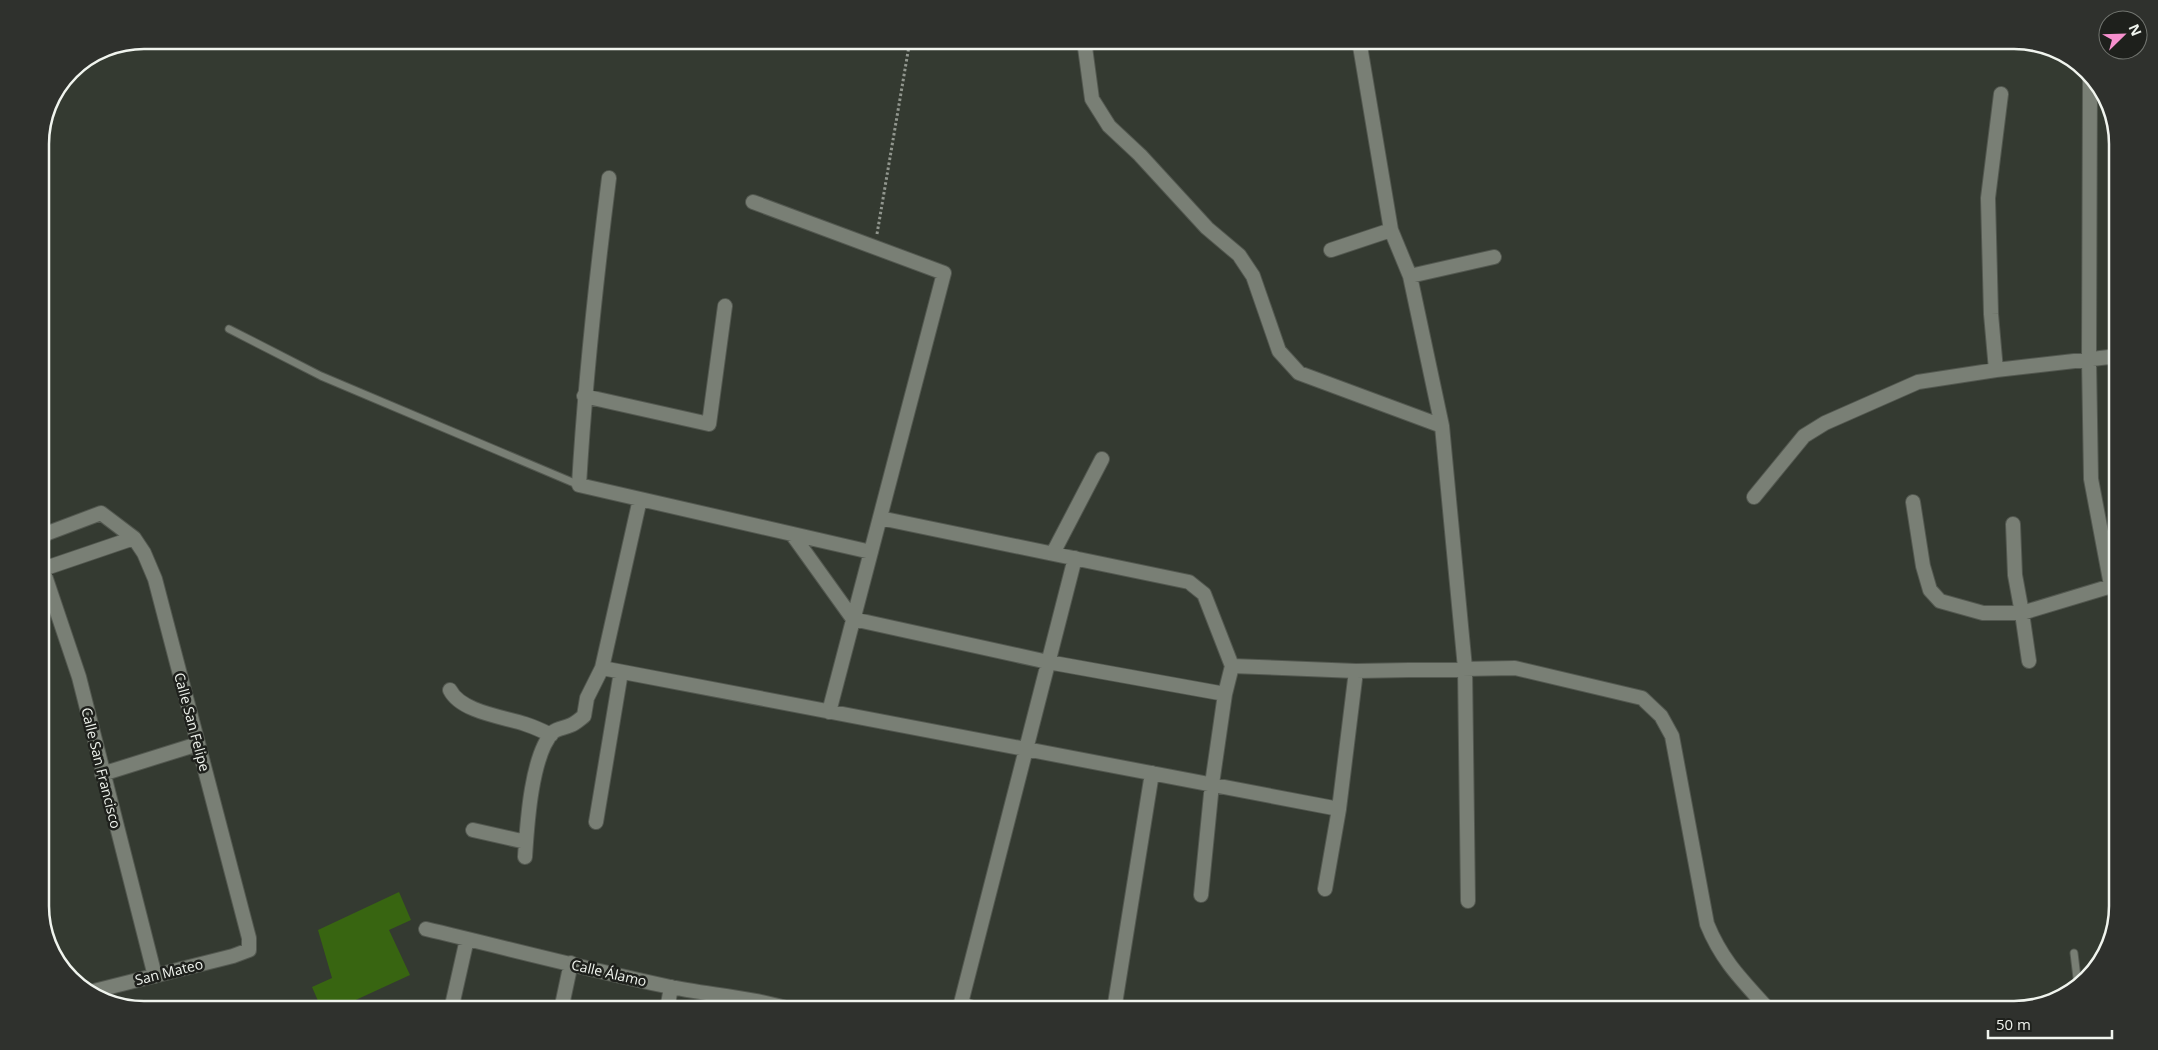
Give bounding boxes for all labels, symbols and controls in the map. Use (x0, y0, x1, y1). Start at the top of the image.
north arrow (2098, 10, 2148, 60)
text: N (2124, 21, 2146, 39)
street label: Calle San Felipe (170, 670, 215, 773)
street label: Calle San Francisco (77, 705, 126, 830)
street label: San Mateo (133, 954, 205, 989)
street label: Calle Álamo (570, 955, 649, 990)
scale bar (1988, 1008, 2112, 1040)
text: 50 m (1996, 1014, 2031, 1034)

